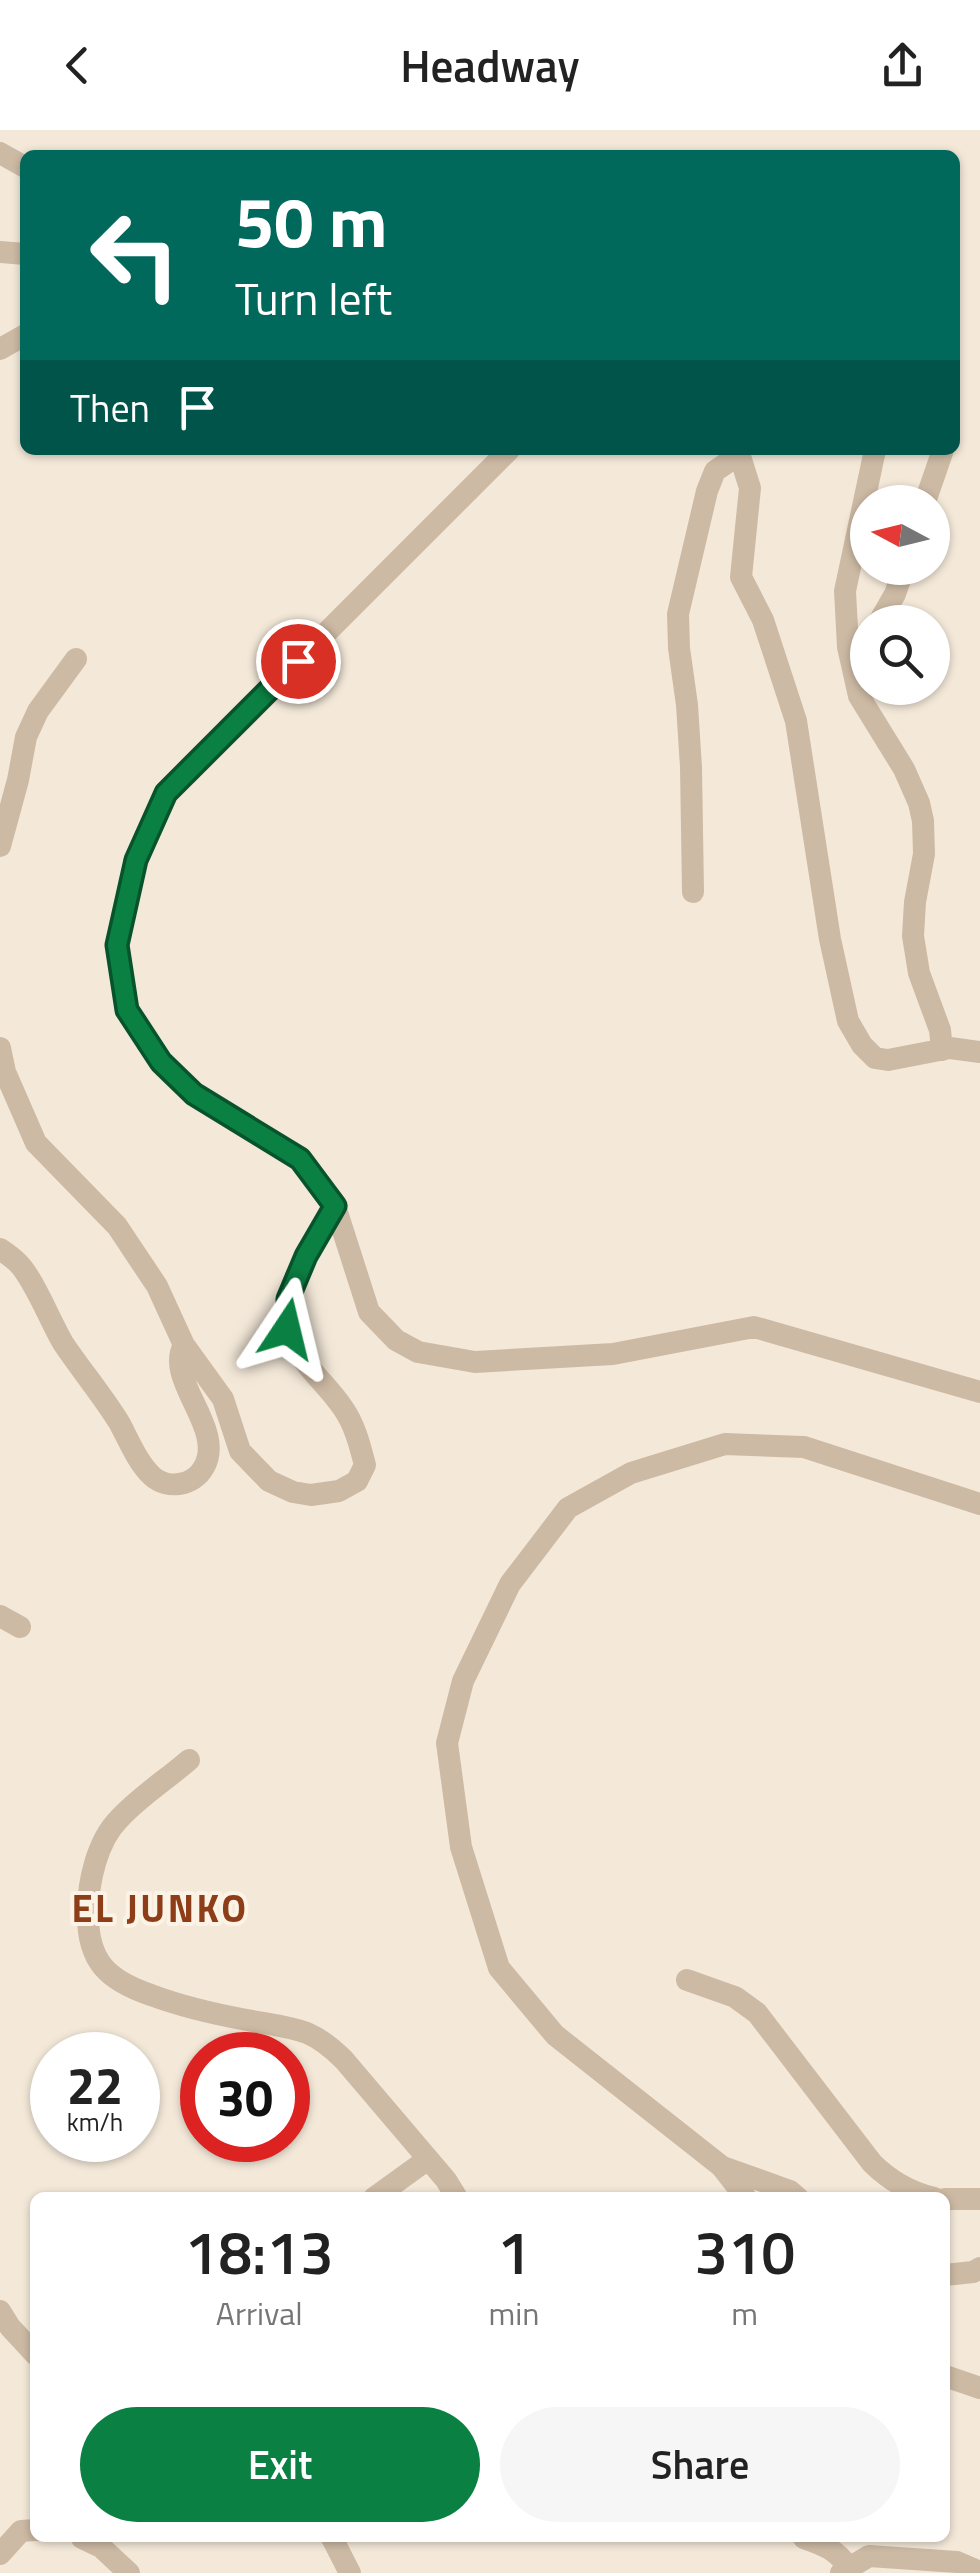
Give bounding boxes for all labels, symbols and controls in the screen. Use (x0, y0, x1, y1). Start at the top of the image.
text: Headway (400, 31, 580, 99)
icon: back (50, 38, 105, 93)
icon: share (875, 38, 930, 93)
text: 50 m (235, 168, 388, 274)
icon: left (70, 190, 200, 320)
text: Turn left (235, 264, 392, 332)
text: Then (70, 379, 150, 437)
icon: arrive (170, 380, 225, 435)
north arrow (850, 485, 950, 585)
map controls (850, 485, 950, 705)
button: search (850, 605, 950, 705)
pin (256, 619, 341, 704)
icon: arrive (271, 634, 326, 689)
position arrow (235, 1277, 339, 1381)
district label: EL JUNKO (71, 1879, 249, 1937)
speed limit sign: 30 (180, 2032, 310, 2162)
text: 22 (67, 2047, 123, 2123)
text: km/h (67, 2103, 123, 2141)
text: 18:13 (185, 2206, 334, 2297)
text: 1 (497, 2206, 531, 2297)
text: 310 (694, 2206, 795, 2297)
text: Arrival (216, 2289, 303, 2337)
text: min (488, 2289, 539, 2337)
text: m (731, 2289, 758, 2337)
button: Exit (80, 2407, 480, 2522)
button: Share (500, 2407, 900, 2522)

